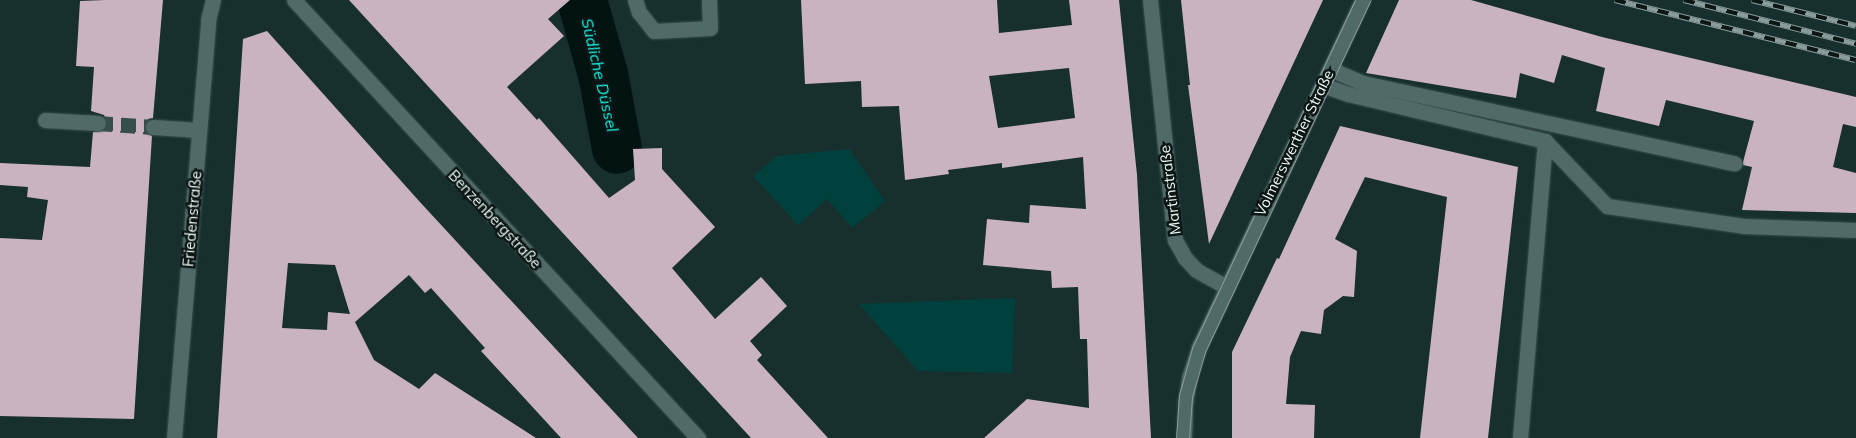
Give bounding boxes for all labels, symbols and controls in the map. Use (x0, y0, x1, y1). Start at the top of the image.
water label: Südliche Düssel (578, 16, 622, 134)
street label: Volmerswerther Straße (1251, 67, 1337, 219)
street label: Martinstraße (1156, 144, 1184, 236)
street label: Benzenbergstraße (445, 166, 545, 272)
street label: Friedenstraße (179, 170, 205, 268)

